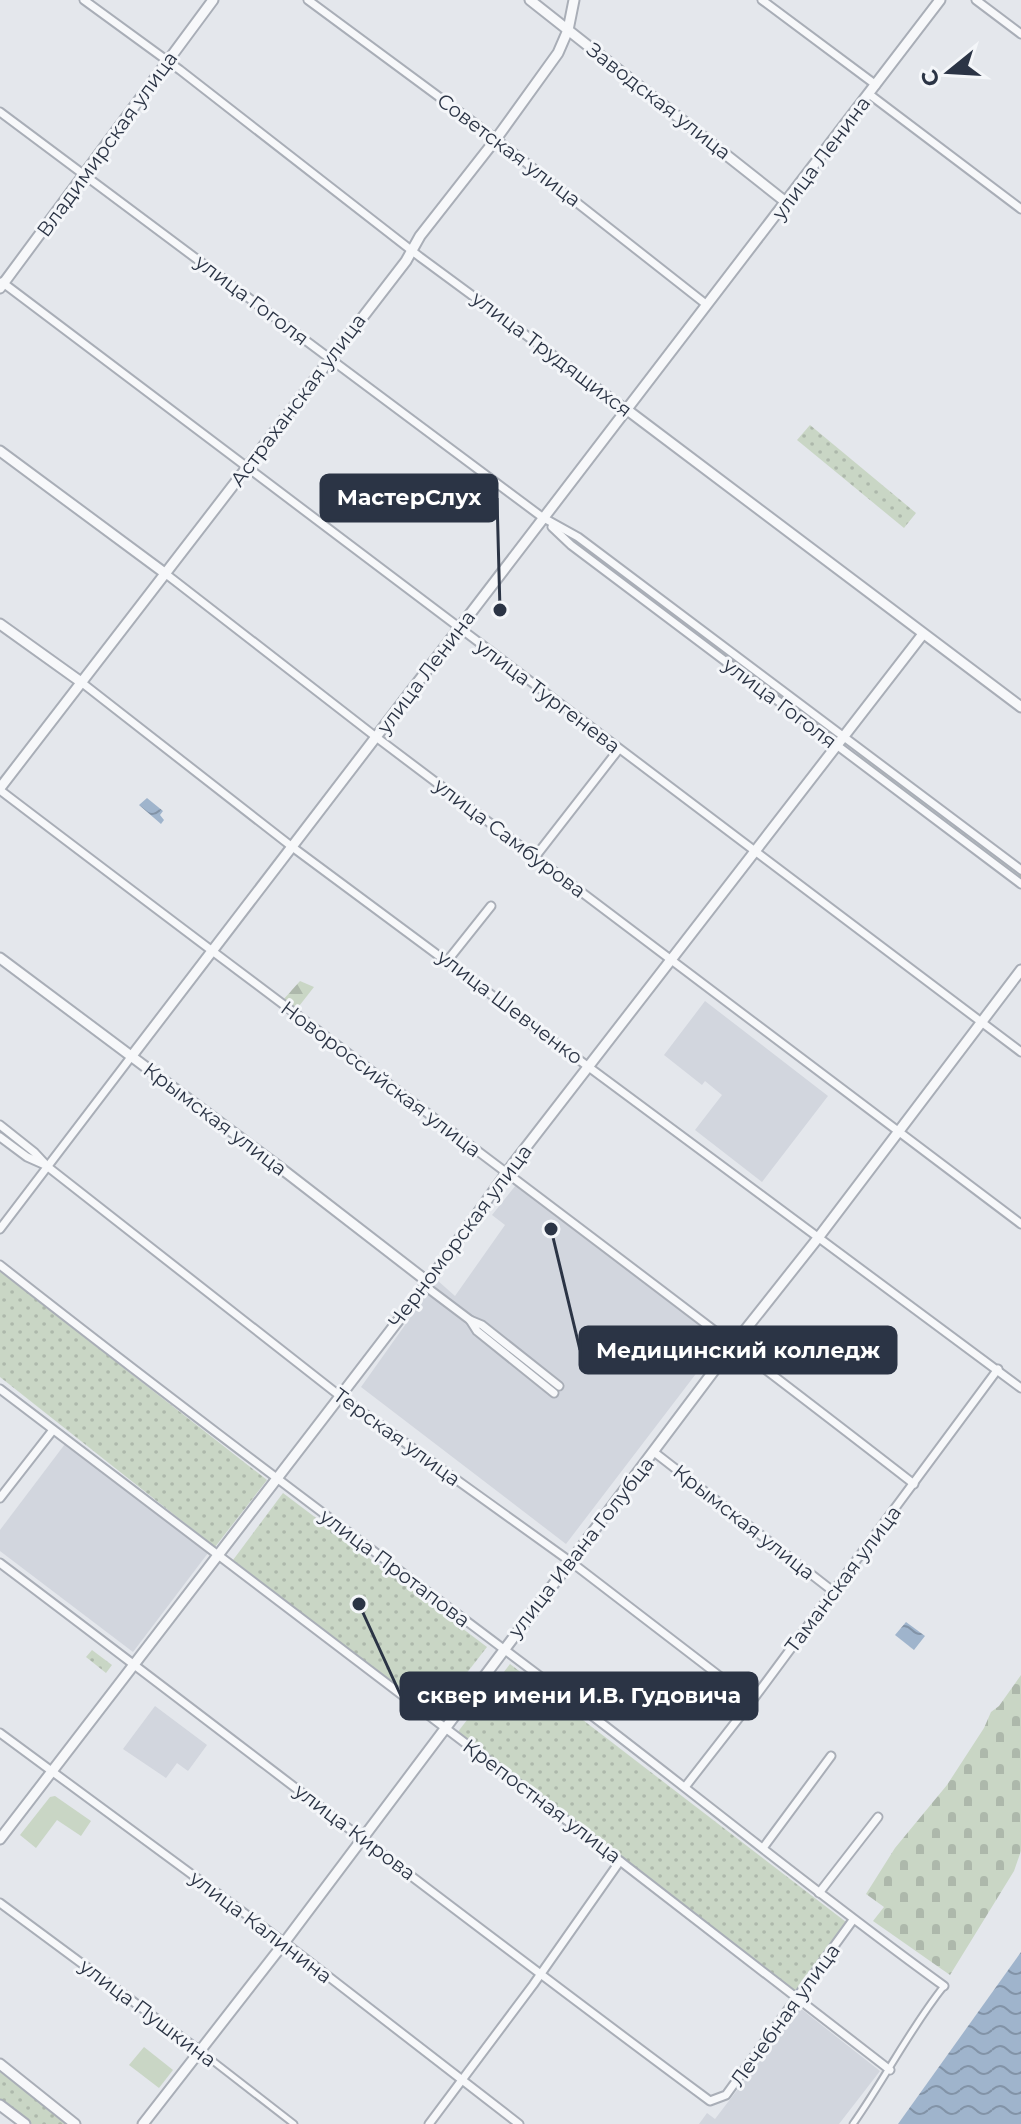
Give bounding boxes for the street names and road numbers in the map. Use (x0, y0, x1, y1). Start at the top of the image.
street label: Заводская улица (582, 37, 736, 165)
street label: Владимирская улица (32, 47, 182, 241)
street label: Советская улица (432, 88, 586, 212)
street label: улица Ленина (766, 92, 875, 225)
street label: улица Гоголя (190, 249, 313, 350)
street label: улица Трудящихся (467, 285, 637, 422)
street label: Астраханская улица (225, 309, 371, 491)
street label: улица Ленина (371, 606, 480, 739)
street label: улица Тургенева (470, 633, 625, 758)
street label: улица Гоголя (718, 652, 841, 753)
street label: улица Самбурова (429, 773, 591, 903)
street label: улица Шевченко (432, 944, 587, 1070)
street label: Новороссийская улица (276, 996, 486, 1162)
street label: Крымская улица (139, 1057, 291, 1181)
street label: Черноморская улица (383, 1140, 537, 1332)
street label: Терская улица (329, 1383, 465, 1491)
street label: улица Ивана Голубца (503, 1452, 659, 1643)
street label: Крымская улица (668, 1459, 820, 1585)
street label: Таманская улица (780, 1501, 906, 1657)
street label: улица Протапова (315, 1503, 475, 1632)
street label: Крепостная улица (458, 1734, 626, 1868)
street label: улица Кирова (289, 1778, 420, 1885)
street label: улица Калинина (184, 1865, 337, 1988)
street label: Лечебная улица (725, 1939, 845, 2091)
street label: улица Пушкина (74, 1953, 221, 2072)

